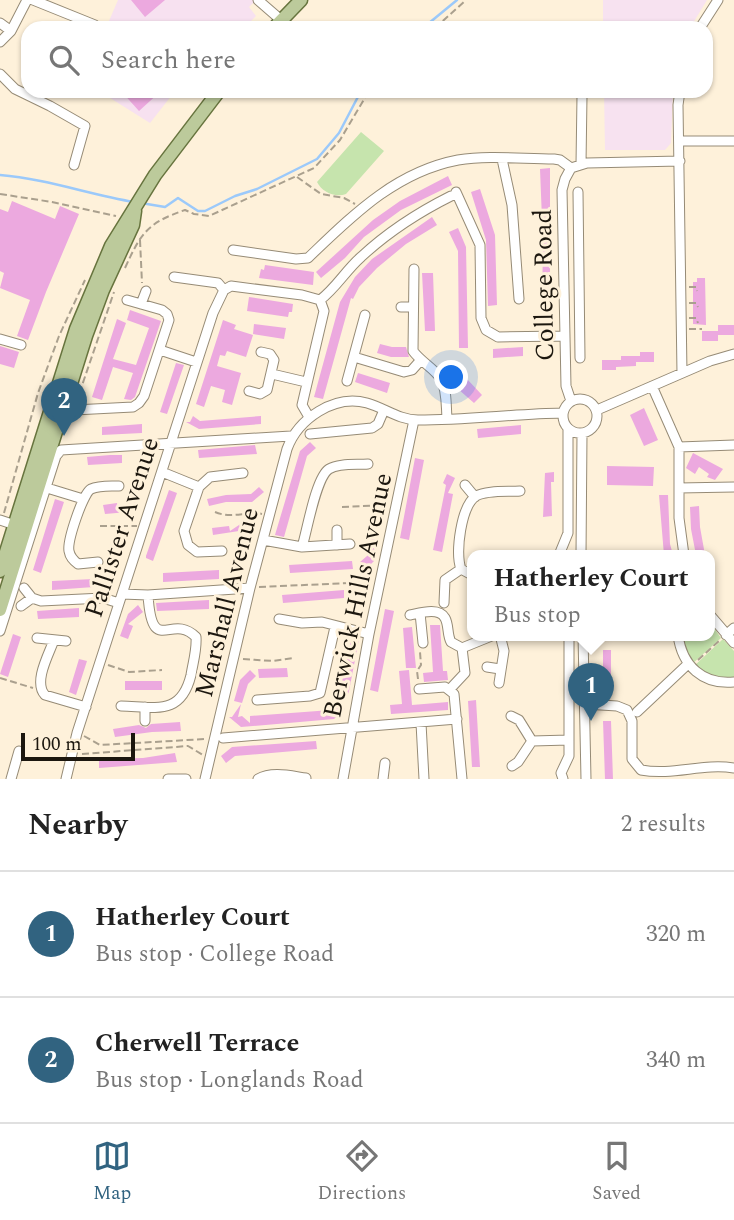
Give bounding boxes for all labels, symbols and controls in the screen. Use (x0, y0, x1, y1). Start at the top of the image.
search box (21, 21, 713, 98)
text: Search here (101, 40, 236, 80)
icon: search (45, 41, 83, 79)
street label: College Road (523, 208, 565, 362)
your location (434, 360, 468, 394)
pin: 2 (41, 378, 87, 436)
street label: Pallister Avenue (74, 432, 170, 623)
street label: Berwick Hills Avenue (312, 469, 403, 721)
street label: Marshall Avenue (184, 503, 270, 701)
popup (467, 550, 715, 641)
text: Hatherley Court (494, 558, 688, 598)
text: Bus stop (494, 598, 581, 633)
pin: 1 (568, 663, 614, 721)
scale bar (21, 730, 135, 762)
text: 100 m (32, 730, 82, 759)
text: Nearby (28, 802, 127, 848)
text: 2 results (621, 807, 706, 842)
text: Hatherley Court (95, 897, 290, 937)
text: 1 (45, 917, 57, 952)
text: 320 m (646, 917, 706, 952)
text: Bus stop · College Road (95, 937, 334, 972)
text: Cherwell Terrace (95, 1023, 299, 1063)
text: 2 (45, 1043, 57, 1078)
text: 340 m (646, 1043, 706, 1078)
text: Bus stop · Longlands Road (95, 1063, 364, 1098)
tab: Map (93, 1137, 131, 1208)
tab: Directions (317, 1137, 406, 1208)
tab: Saved (592, 1137, 641, 1208)

